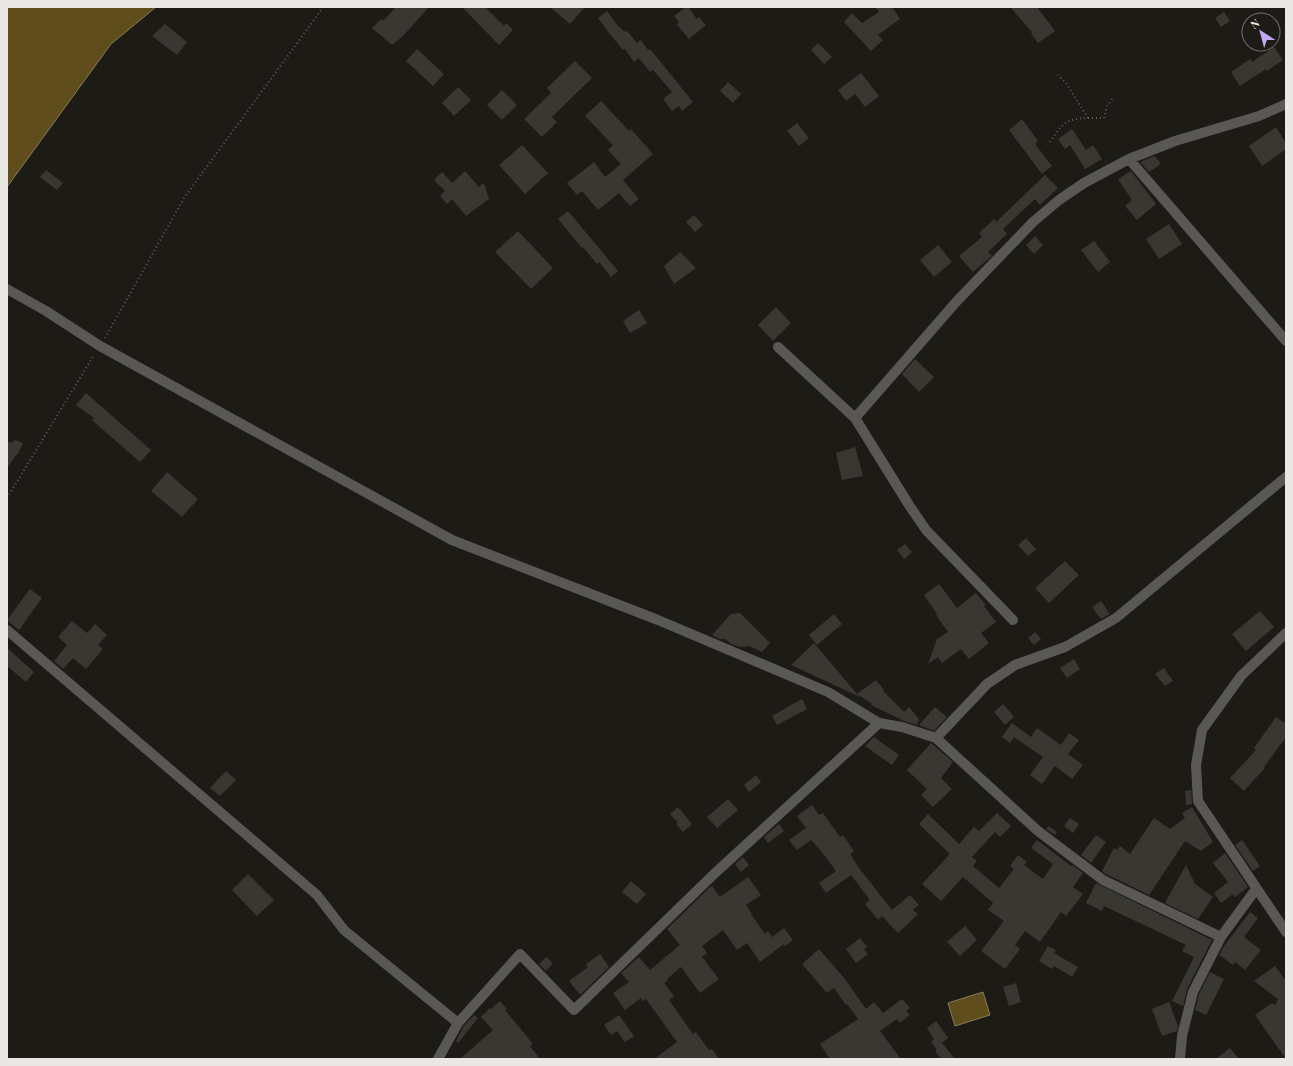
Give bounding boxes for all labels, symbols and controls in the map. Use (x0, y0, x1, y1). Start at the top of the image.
north arrow (1241, 12, 1281, 52)
text: N (1247, 15, 1262, 32)

